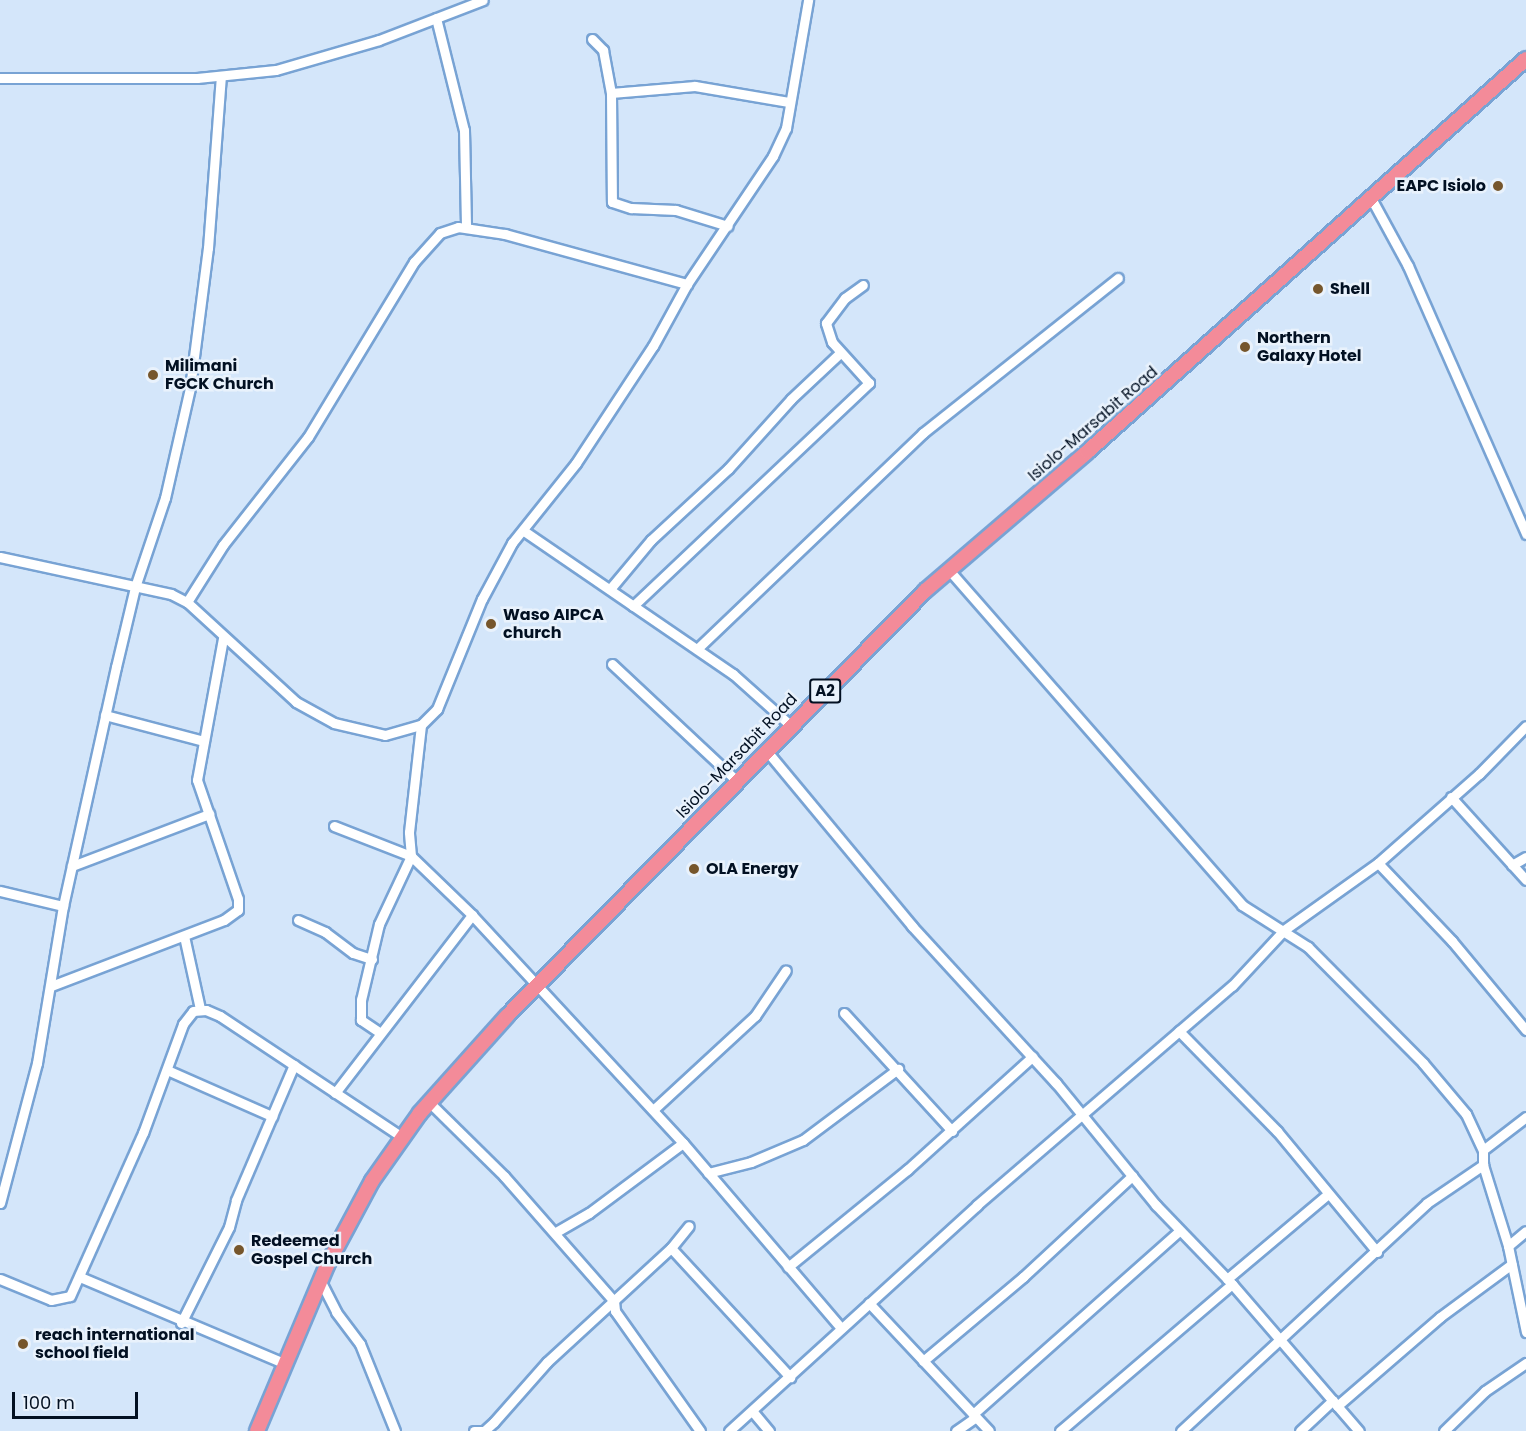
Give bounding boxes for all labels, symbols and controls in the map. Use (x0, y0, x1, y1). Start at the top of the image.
place label: EAPC Isiolo (1397, 176, 1486, 196)
marker: EAPC Isiolo (1491, 179, 1505, 193)
place label: Shell (1330, 279, 1370, 299)
marker: Shell (1311, 282, 1325, 296)
place label: Northern Galaxy Hotel (1257, 328, 1362, 366)
marker: Northern Galaxy Hotel (1238, 340, 1252, 354)
place label: Milimani FGCK Church (165, 356, 274, 394)
street label: Isiolo-Marsabit Road (1024, 362, 1162, 486)
marker: Milimani FGCK Church (146, 368, 160, 382)
place label: Waso AIPCA church (503, 605, 604, 643)
marker: Waso AIPCA church (484, 617, 498, 631)
road number: A2 (808, 679, 842, 703)
street label: Isiolo-Marsabit Road (673, 690, 801, 822)
place label: OLA Energy (706, 859, 799, 879)
marker: OLA Energy (687, 862, 701, 876)
place label: Redeemed Gospel Church (251, 1231, 372, 1269)
marker: Redeemed Gospel Church (232, 1243, 246, 1257)
place label: reach international school field (35, 1325, 195, 1363)
marker: reach international school field (16, 1337, 30, 1351)
scale bar (15, 1380, 141, 1418)
text: 100 m (23, 1390, 75, 1415)

